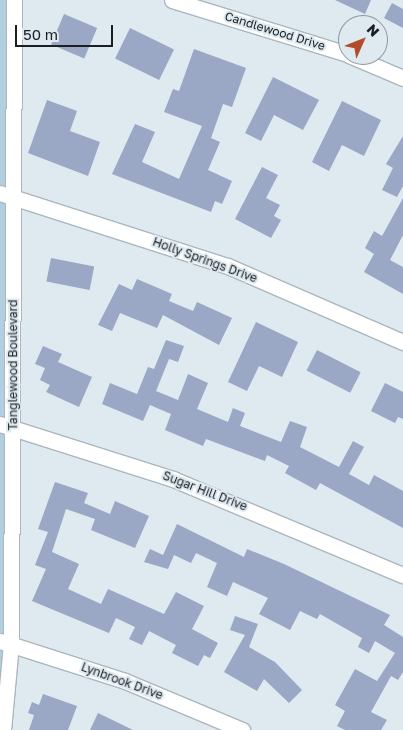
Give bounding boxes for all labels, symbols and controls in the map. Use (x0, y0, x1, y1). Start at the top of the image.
street label: Candlewood Drive (223, 9, 327, 53)
scale bar (18, 15, 115, 47)
north arrow (338, 15, 388, 65)
text: N (364, 20, 383, 40)
text: 50 m (23, 25, 58, 43)
street label: Holly Springs Drive (151, 234, 259, 286)
street label: Tanglewood Boulevard (6, 300, 20, 430)
street label: Sugar Hill Drive (161, 468, 249, 514)
street label: Lynbrook Drive (79, 660, 165, 702)

